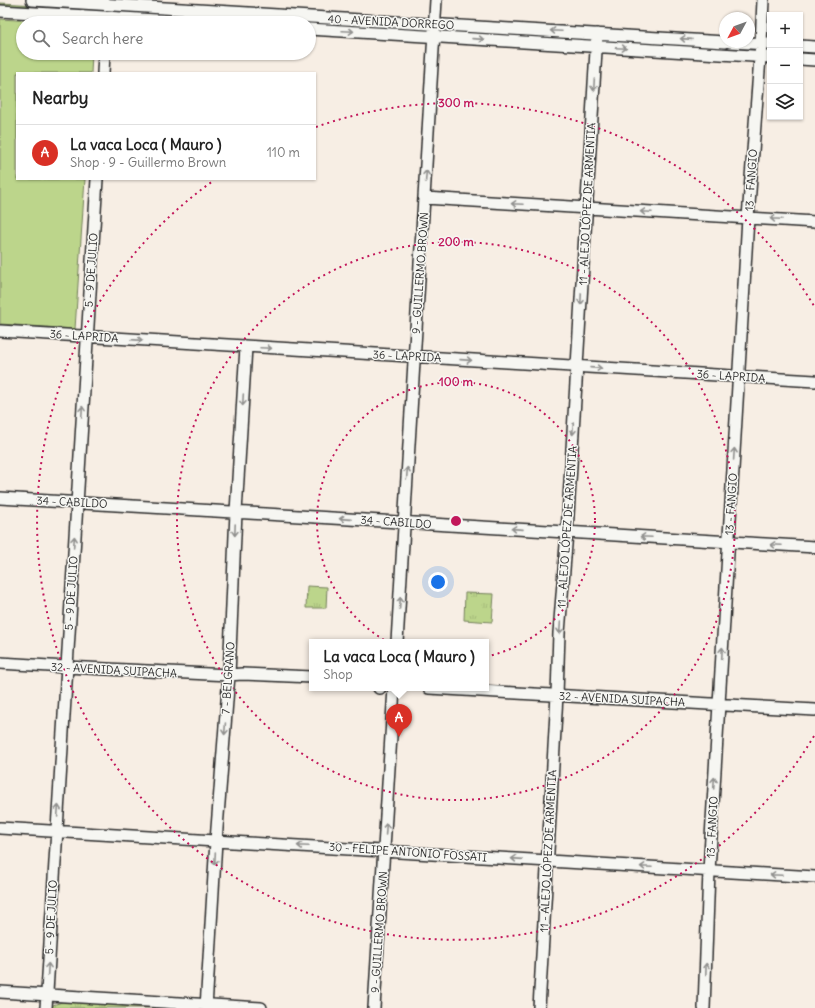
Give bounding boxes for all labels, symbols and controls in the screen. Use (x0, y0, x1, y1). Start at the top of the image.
street label: 40 - AVENIDA DORREGO (327, 12, 455, 32)
north arrow (719, 12, 755, 48)
map controls (767, 12, 803, 120)
button: + (767, 12, 803, 48)
search box (16, 16, 316, 60)
icon: search (30, 27, 52, 49)
one-way arrow (341, 28, 354, 35)
one-way arrow (550, 28, 563, 35)
text: Search here (62, 29, 143, 48)
one-way arrow (471, 35, 484, 43)
one-way arrow (680, 36, 693, 43)
one-way arrow (614, 44, 627, 52)
button: − (767, 48, 803, 84)
one-way arrow (591, 78, 598, 91)
button: layers (767, 84, 803, 120)
text: Nearby (32, 87, 88, 109)
text: 300 m (438, 95, 474, 110)
street label: 11 - ALEJO LÓPEZ DE ARMENTIA (575, 122, 598, 286)
text: La vaca Loca ( Mauro ) (70, 135, 222, 154)
text: A (41, 144, 49, 161)
text: 110 m (267, 144, 300, 161)
street label: 13 - FANGIO (742, 149, 760, 211)
text: Shop · 9 - Guillermo Brown (70, 154, 226, 171)
one-way arrow (422, 170, 430, 183)
one-way arrow (511, 200, 524, 207)
one-way arrow (640, 208, 653, 215)
street label: 9 - GUILLERMO BROWN (409, 212, 431, 334)
one-way arrow (770, 216, 783, 223)
street label: 5 - 9 DE JULIO (81, 232, 101, 308)
text: 200 m (438, 234, 474, 249)
one-way arrow (578, 292, 585, 305)
street label: 36 - LAPRIDA (49, 327, 119, 345)
one-way arrow (130, 336, 143, 343)
one-way arrow (259, 344, 272, 352)
street label: 36 - LAPRIDA (372, 347, 442, 365)
one-way arrow (459, 356, 472, 363)
one-way arrow (589, 364, 602, 371)
street label: 36 - LAPRIDA (696, 367, 766, 385)
text: 100 m (439, 374, 473, 389)
one-way arrow (239, 393, 246, 406)
one-way arrow (79, 406, 86, 419)
one-way arrow (570, 422, 577, 435)
street label: 11 - ALEJO LÓPEZ DE ARMENTIA (553, 445, 580, 609)
one-way arrow (730, 448, 737, 461)
one-way arrow (404, 467, 411, 480)
street label: 13 - FANGIO (722, 473, 740, 535)
street label: 34 - CABILDO (36, 493, 108, 511)
street label: 34 - CABILDO (360, 513, 432, 531)
centre of rings (449, 514, 463, 528)
one-way arrow (339, 515, 352, 522)
one-way arrow (232, 523, 239, 536)
one-way arrow (511, 526, 524, 533)
one-way arrow (640, 533, 653, 541)
one-way arrow (71, 536, 78, 549)
one-way arrow (770, 541, 783, 548)
street label: 5 - 9 DE JULIO (61, 555, 81, 631)
your location (428, 572, 448, 592)
one-way arrow (396, 597, 403, 610)
one-way arrow (556, 621, 563, 634)
popup (309, 639, 489, 691)
street label: 7 - BELGRANO (218, 641, 238, 715)
text: La vaca Loca ( Mauro ) (323, 647, 475, 666)
one-way arrow (718, 647, 725, 660)
street label: 32 - AVENIDA SUIPACHA (51, 660, 177, 680)
text: Shop (323, 666, 353, 683)
street label: 32 - AVENIDA SUIPACHA (559, 689, 685, 709)
pin: A (386, 704, 412, 737)
one-way arrow (221, 722, 228, 735)
street label: 11 - ALEJO LÓPEZ DE ARMENTIA (536, 769, 559, 933)
one-way arrow (711, 777, 718, 790)
street label: 13 - FANGIO (703, 796, 721, 858)
one-way arrow (54, 805, 61, 818)
one-way arrow (382, 823, 389, 836)
street label: 30 - FELIPE ANTONIO FOSSATI (328, 839, 488, 865)
one-way arrow (297, 842, 310, 849)
one-way arrow (212, 852, 219, 865)
one-way arrow (511, 855, 524, 862)
one-way arrow (640, 863, 653, 870)
street label: 9 - GUILLERMO BROWN (368, 871, 390, 993)
one-way arrow (770, 871, 783, 878)
street label: 5 - 9 DE JULIO (42, 879, 60, 955)
one-way arrow (44, 963, 52, 976)
one-way arrow (702, 963, 709, 976)

